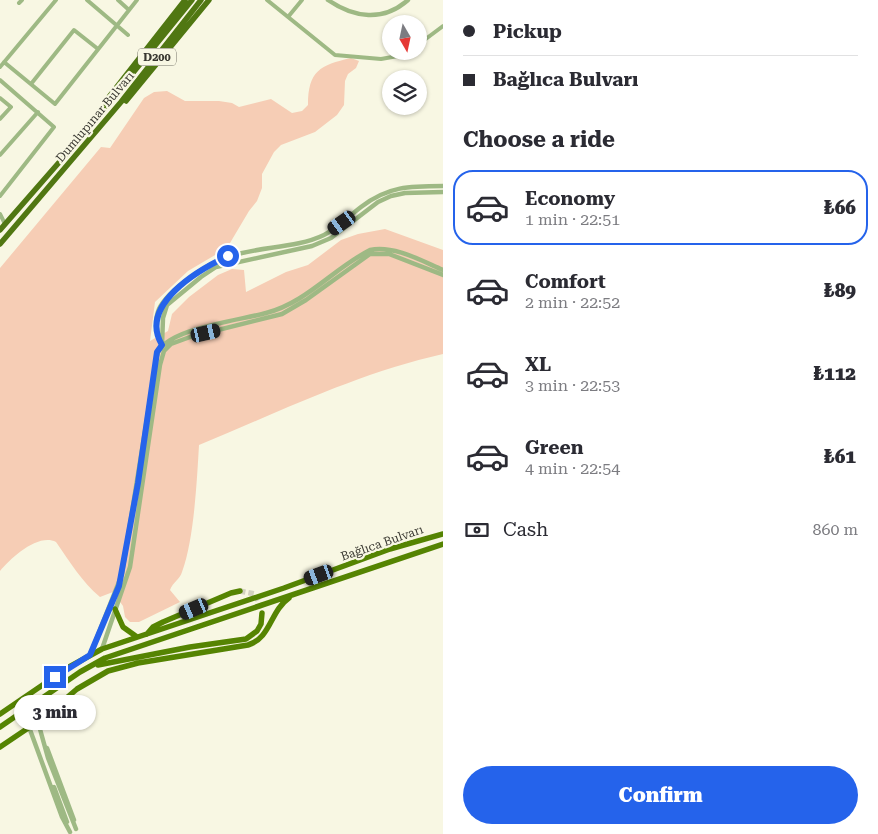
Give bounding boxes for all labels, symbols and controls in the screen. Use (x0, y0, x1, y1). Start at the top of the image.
north arrow (382, 15, 428, 60)
map controls (382, 15, 427, 115)
text: Pickup (493, 20, 562, 43)
road number: D200 (138, 48, 176, 66)
text: Bağlıca Bulvarı (493, 68, 638, 91)
street label: Dumlupınar Bulvarı (53, 69, 137, 165)
button: layers (382, 70, 427, 115)
text: Choose a ride (463, 127, 615, 152)
icon: car (465, 185, 510, 230)
text: Economy (525, 187, 615, 210)
text: ₺66 (824, 196, 856, 219)
car (325, 208, 358, 238)
text: 1 min · 22:51 (525, 210, 620, 229)
route start (217, 245, 239, 267)
icon: car (465, 268, 510, 313)
text: Comfort (525, 270, 606, 293)
text: ₺89 (824, 279, 856, 302)
text: 2 min · 22:52 (525, 293, 620, 312)
car (189, 322, 222, 344)
icon: car (465, 351, 510, 396)
text: XL (525, 353, 551, 376)
text: ₺112 (813, 362, 856, 385)
text: 3 min · 22:53 (525, 376, 620, 395)
icon: car (465, 434, 510, 479)
text: Green (525, 436, 583, 459)
text: ₺61 (824, 445, 856, 468)
text: 4 min · 22:54 (525, 459, 620, 478)
icon: cash (463, 516, 491, 544)
text: Cash (503, 518, 548, 541)
text: 860 m (812, 520, 858, 539)
street label: Bağlıca Bulvarı (339, 522, 425, 564)
car (302, 563, 335, 587)
car (177, 596, 210, 622)
route end (44, 666, 66, 688)
callout: 3 min (14, 694, 96, 730)
text: 3 min (33, 703, 77, 722)
button: Confirm (463, 766, 858, 824)

